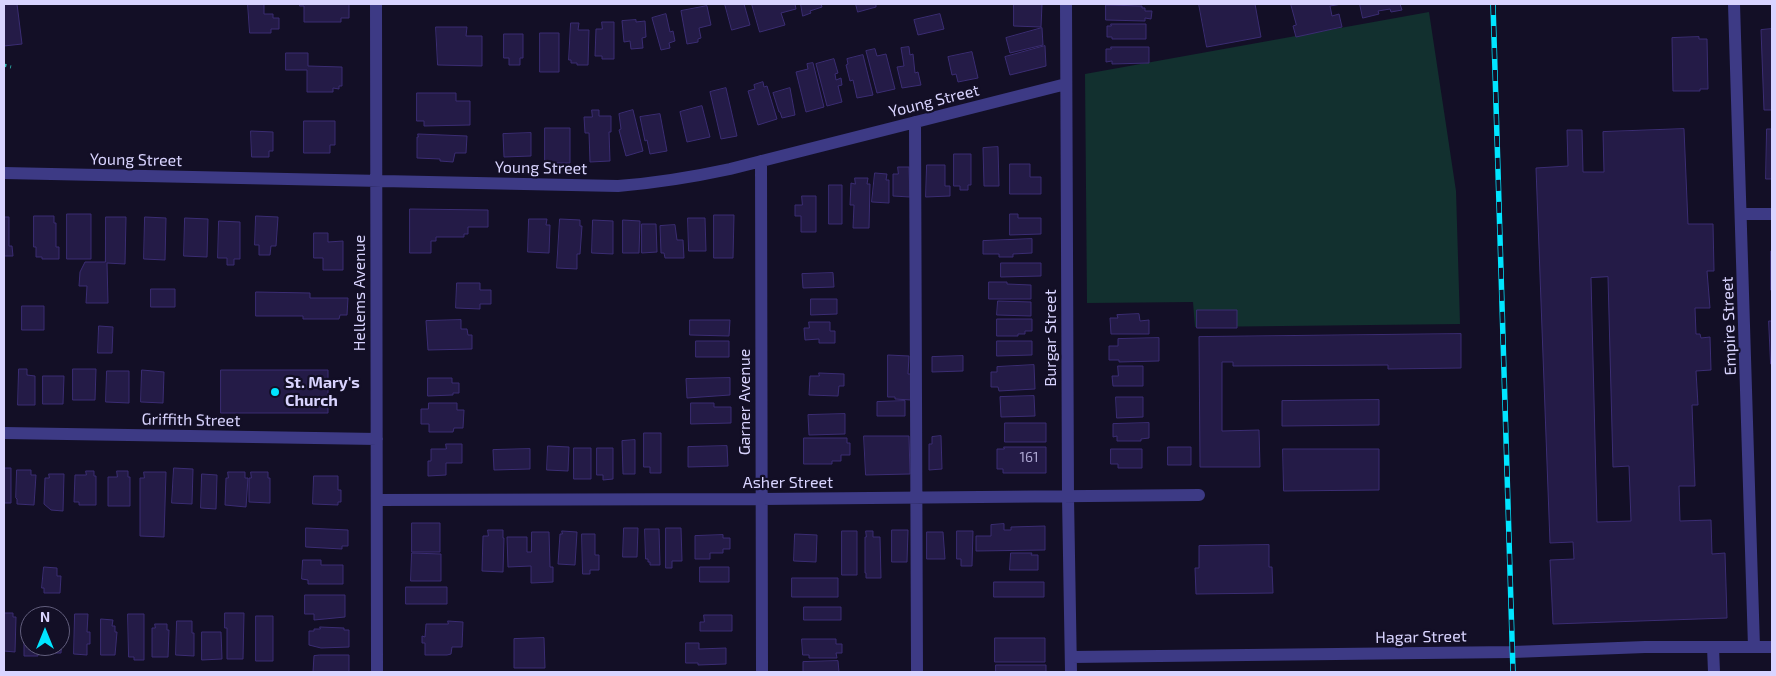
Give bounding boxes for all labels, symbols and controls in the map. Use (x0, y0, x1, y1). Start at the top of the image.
street label: Young Street (887, 80, 981, 122)
street label: Young Street (90, 150, 182, 170)
street label: Young Street (495, 158, 587, 178)
street label: Hellems Avenue (350, 235, 370, 351)
street label: Empire Street (1718, 276, 1740, 376)
street label: Burgar Street (1041, 289, 1061, 387)
street label: Garner Avenue (735, 349, 755, 455)
place label: St. Mary's Church (285, 373, 360, 411)
marker: St. Mary's Church (269, 386, 281, 398)
street label: Griffith Street (141, 410, 241, 430)
house number: 161 (1019, 449, 1039, 465)
street label: Asher Street (743, 473, 833, 493)
north arrow (20, 606, 70, 656)
text: N (40, 608, 50, 625)
street label: Hagar Street (1375, 627, 1467, 647)

